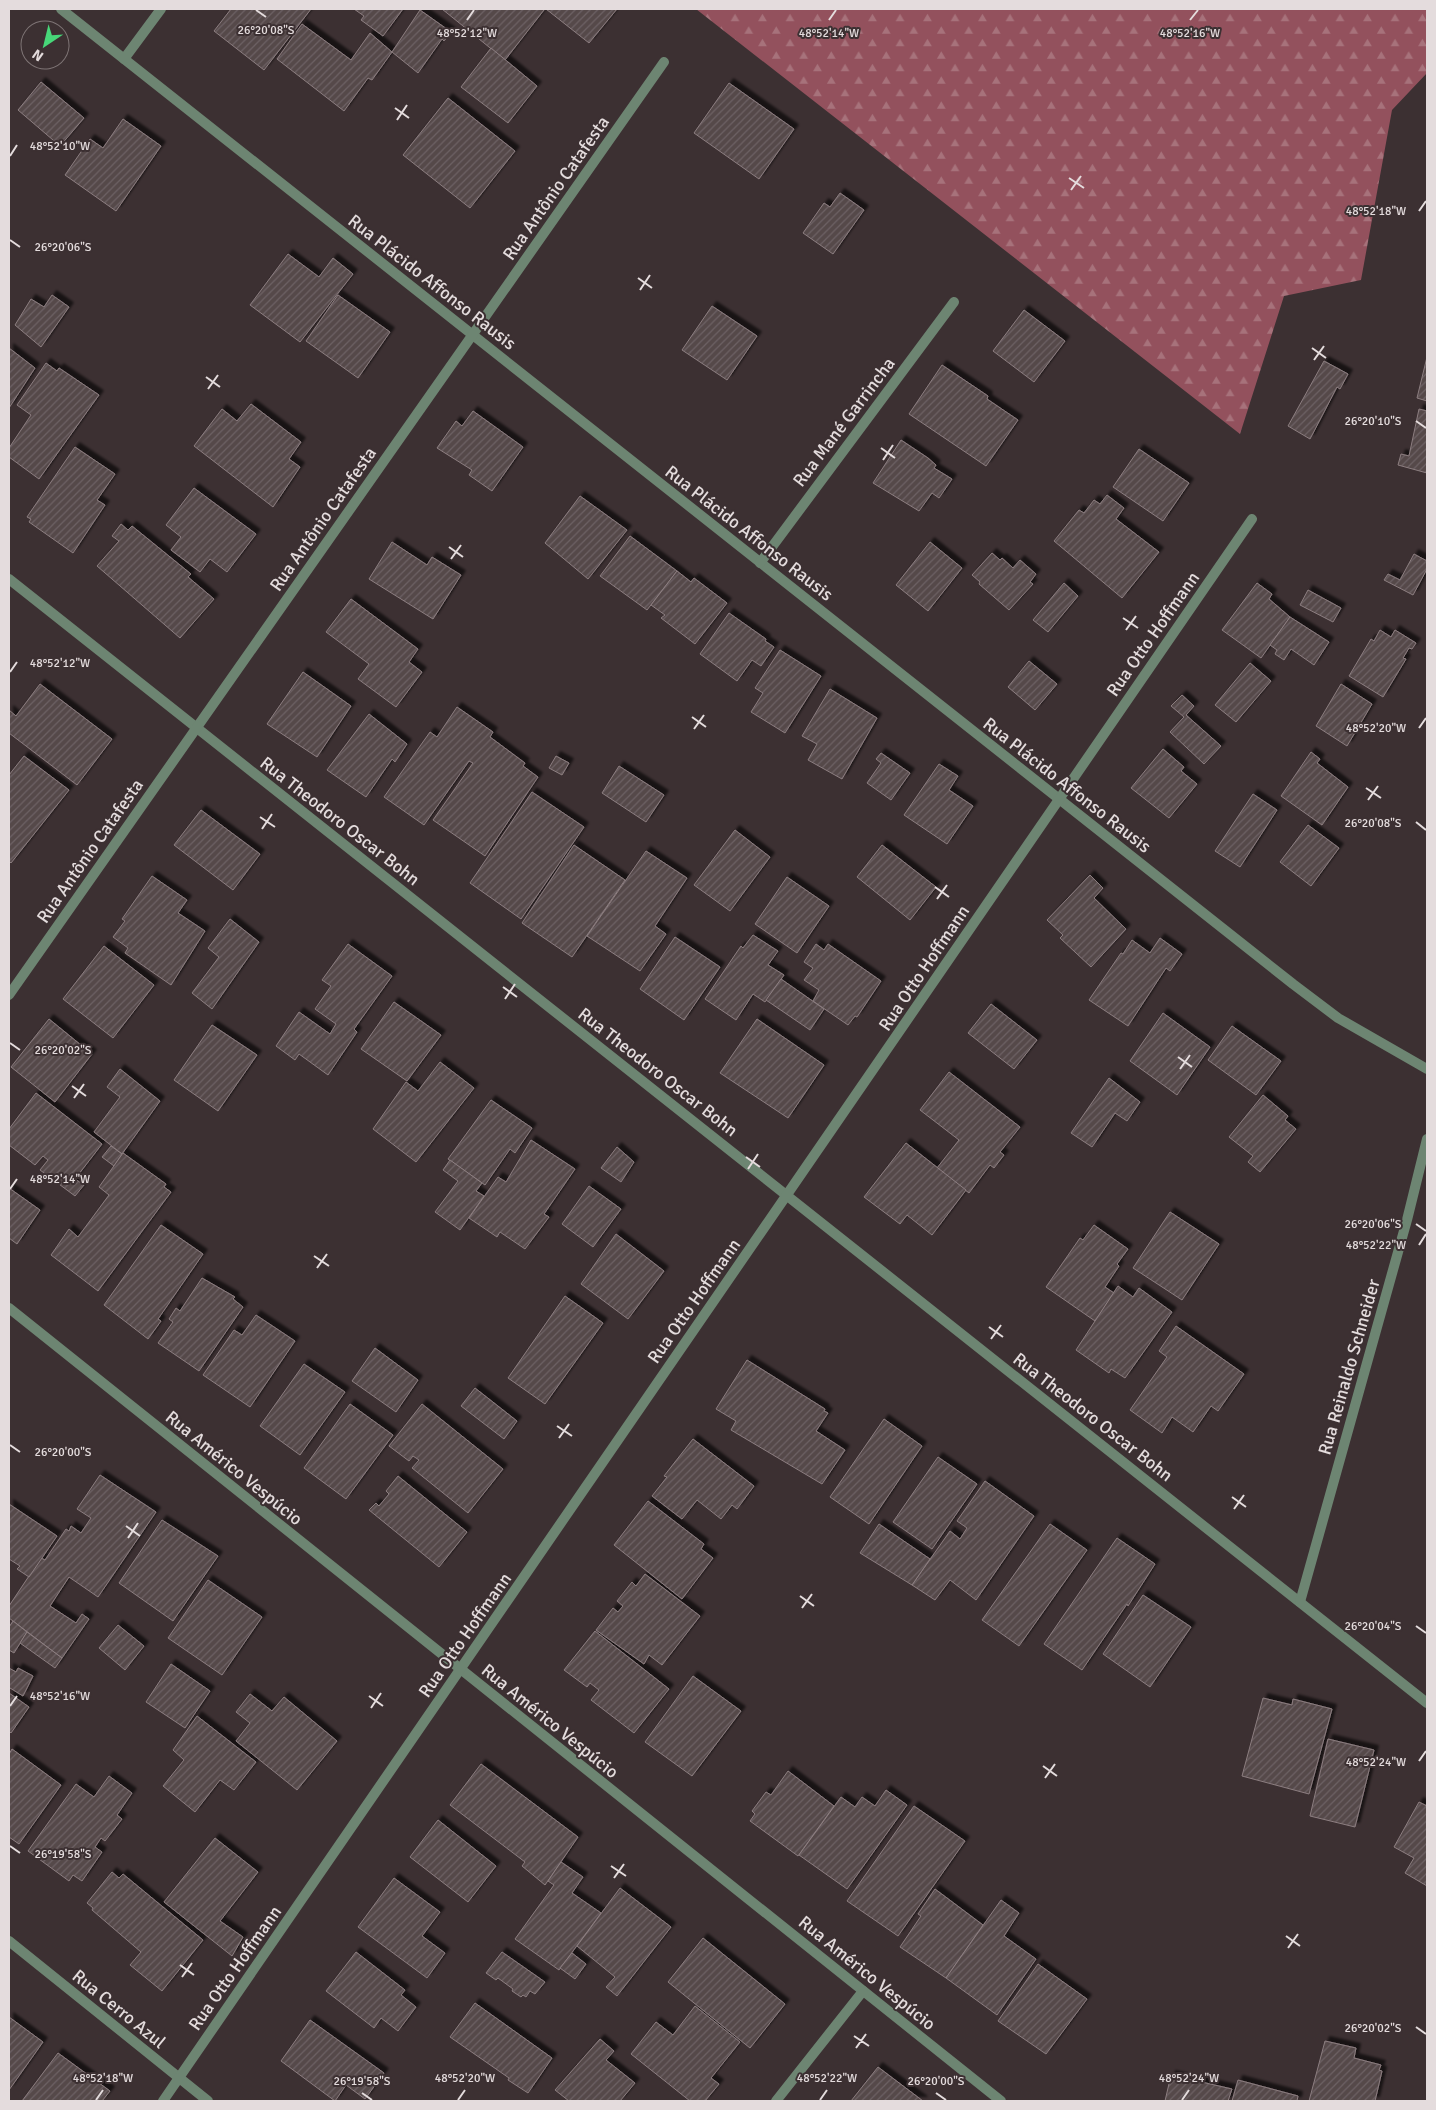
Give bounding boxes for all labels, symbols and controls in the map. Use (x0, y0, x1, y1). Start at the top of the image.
north arrow (20, 20, 70, 70)
text: 26°20'08"S (237, 23, 295, 38)
text: 48°52'12"W (437, 26, 497, 41)
text: 48°52'14"W (799, 26, 859, 41)
text: 48°52'16"W (1160, 26, 1220, 41)
text: N (29, 45, 47, 65)
street label: Rua Antônio Catafesta (498, 112, 614, 264)
text: 48°52'10"W (30, 139, 90, 154)
text: 48°52'18"W (1346, 204, 1406, 219)
street label: Rua Plácido Affonso Rausis (344, 210, 520, 354)
text: 26°20'06"S (34, 240, 92, 255)
street label: Rua Mané Garrincha (788, 353, 900, 491)
text: 26°20'10"S (1344, 414, 1402, 429)
street label: Rua Antônio Catafesta (265, 443, 381, 595)
street label: Rua Plácido Affonso Rausis (661, 461, 837, 605)
street label: Rua Otto Hoffmann (1102, 567, 1204, 701)
text: 48°52'12"W (30, 656, 90, 671)
street label: Rua Plácido Affonso Rausis (979, 713, 1155, 857)
text: 48°52'20"W (1346, 721, 1406, 736)
street label: Rua Theodoro Oscar Bohn (256, 752, 424, 890)
street label: Rua Antônio Catafesta (32, 775, 148, 927)
text: 26°20'08"S (1344, 816, 1402, 831)
street label: Rua Otto Hoffmann (874, 901, 974, 1035)
street label: Rua Theodoro Oscar Bohn (574, 1003, 742, 1141)
text: 26°20'02"S (34, 1043, 92, 1058)
text: 48°52'14"W (30, 1172, 90, 1187)
text: 26°20'06"S (1344, 1217, 1402, 1232)
street label: Rua Otto Hoffmann (643, 1234, 745, 1368)
text: 48°52'22"W (1346, 1238, 1406, 1253)
street label: Rua Reinaldo Schneider (1313, 1276, 1385, 1457)
street label: Rua Theodoro Oscar Bohn (1009, 1348, 1177, 1486)
street label: Rua Américo Vespúcio (161, 1406, 307, 1530)
text: 26°20'00"S (34, 1445, 92, 1460)
street label: Rua Otto Hoffmann (414, 1568, 516, 1702)
text: 26°20'04"S (1344, 1619, 1402, 1634)
street label: Rua Américo Vespúcio (477, 1659, 623, 1783)
text: 48°52'16"W (30, 1689, 90, 1704)
text: 48°52'24"W (1346, 1755, 1406, 1770)
text: 26°19'58"S (34, 1847, 92, 1862)
street label: Rua Otto Hoffmann (184, 1901, 286, 2035)
street label: Rua Américo Vespúcio (794, 1911, 940, 2035)
street label: Rua Cerro Azul (68, 1965, 170, 2053)
text: 26°20'02"S (1344, 2021, 1402, 2036)
text: 48°52'18"W (73, 2071, 133, 2086)
text: 48°52'20"W (435, 2071, 495, 2086)
text: 48°52'22"W (797, 2071, 857, 2086)
text: 48°52'24"W (1159, 2071, 1219, 2086)
text: 26°19'58"S (333, 2074, 391, 2089)
text: 26°20'00"S (907, 2074, 965, 2089)

